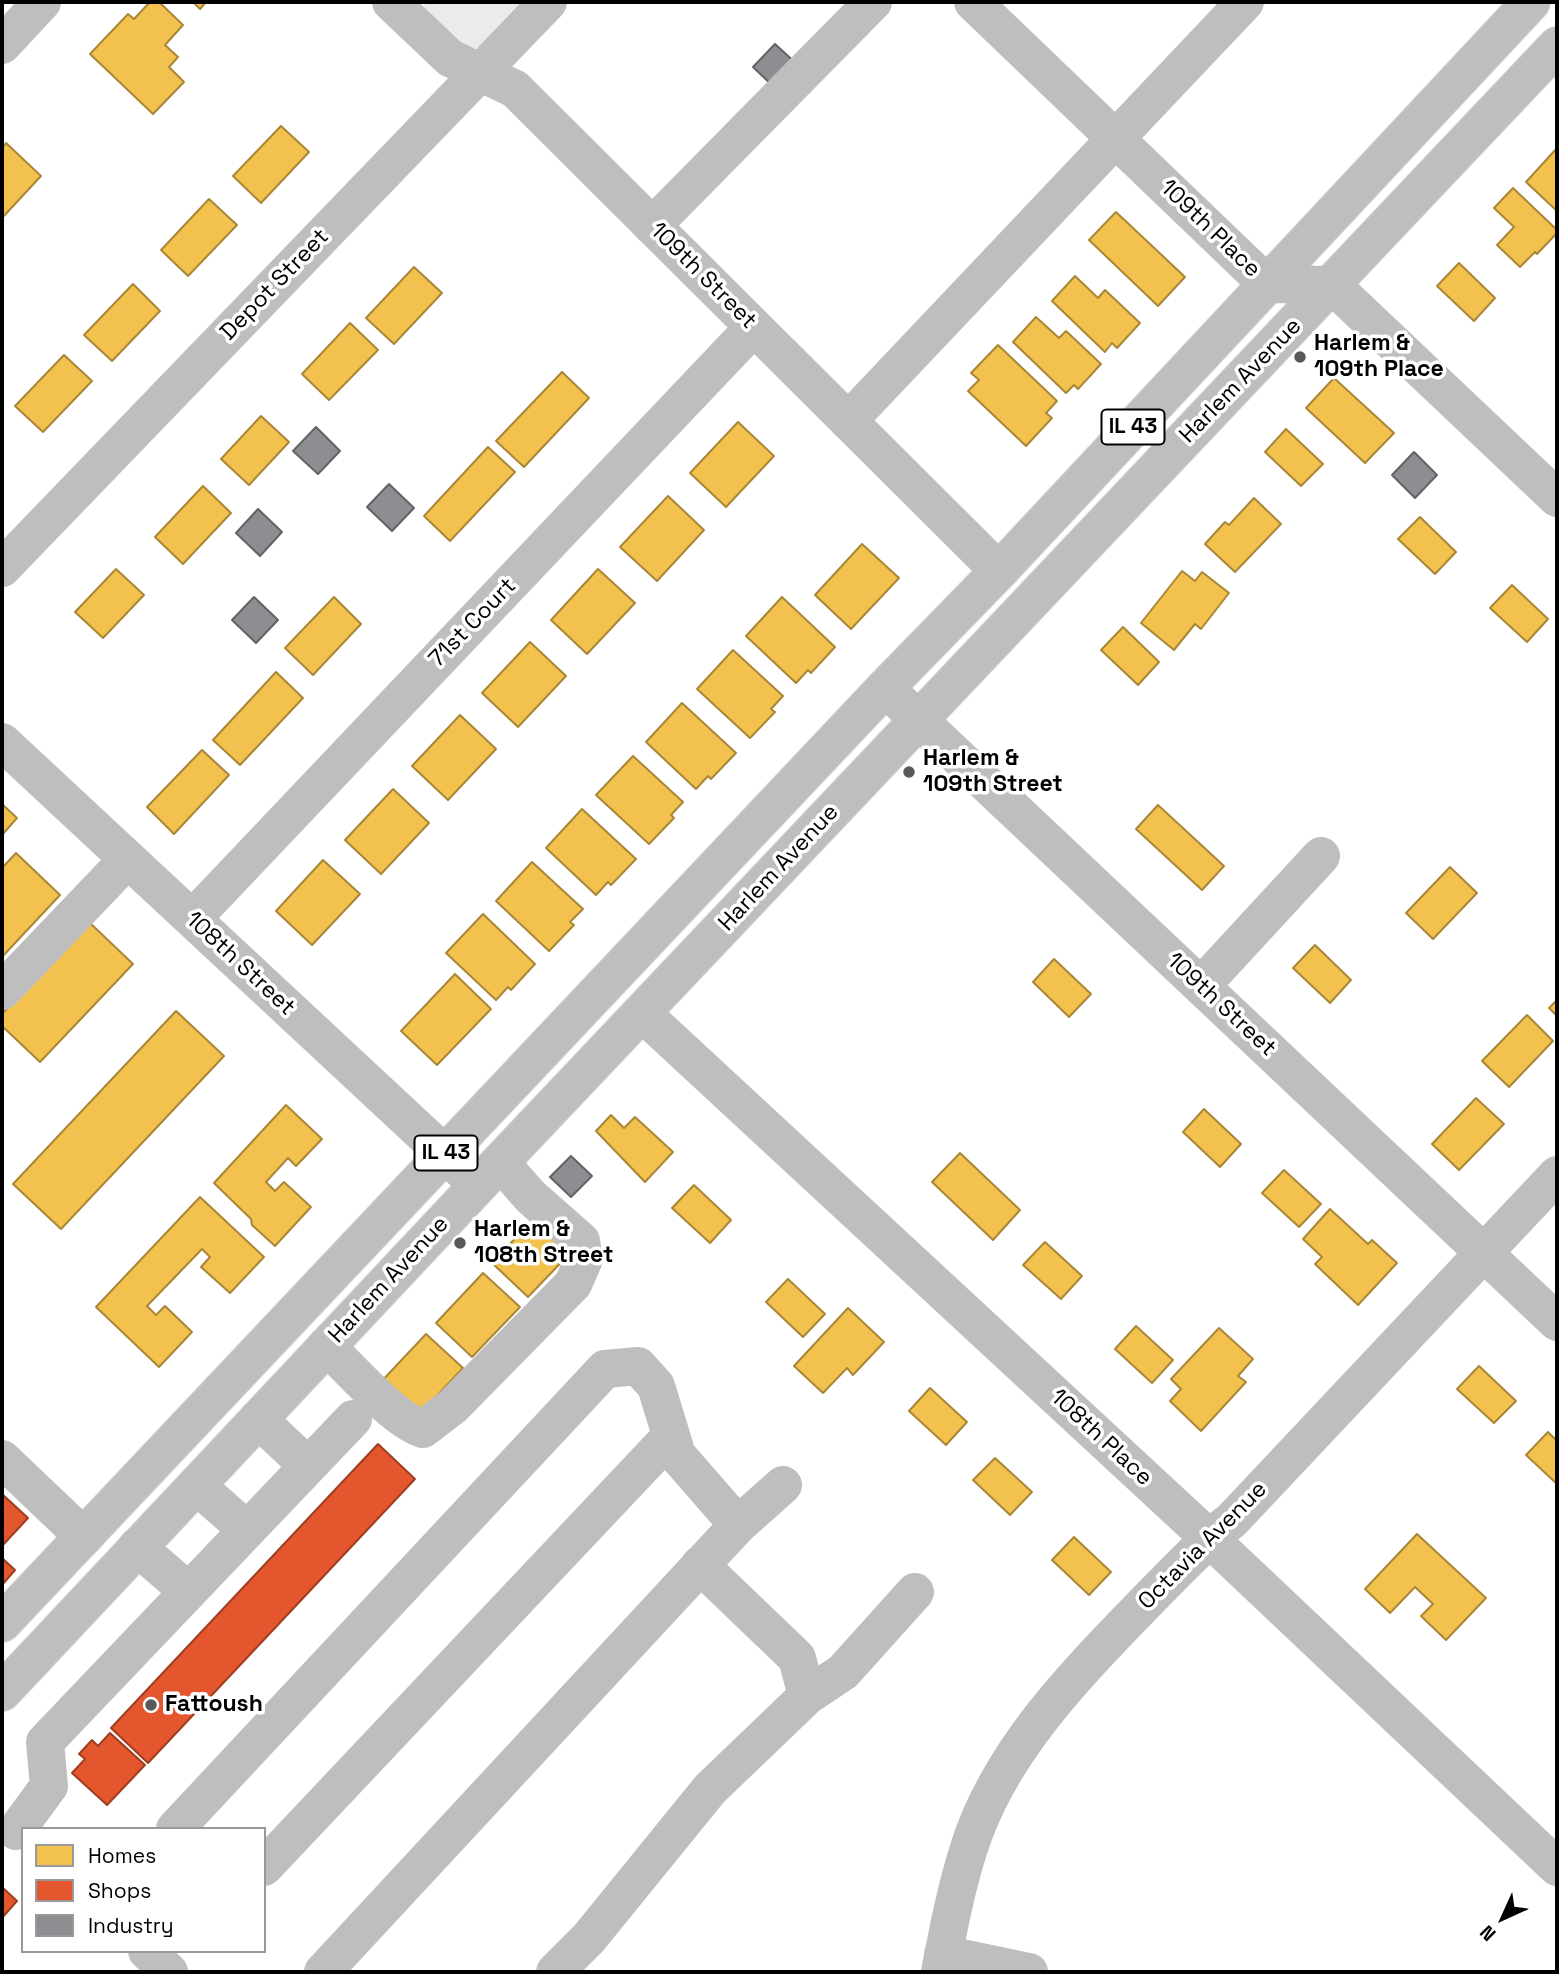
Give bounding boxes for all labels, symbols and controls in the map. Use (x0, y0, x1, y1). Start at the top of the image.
street label: 109th Place (1154, 174, 1266, 284)
street label: 109th Street (644, 217, 762, 335)
street label: Depot Street (215, 224, 335, 346)
street label: Harlem Avenue (1174, 313, 1308, 449)
place label: Harlem & 109th Place (1314, 330, 1444, 384)
marker: Harlem & 109th Place (1292, 349, 1308, 365)
road number: IL 43 (1102, 410, 1164, 444)
street label: 71st Court (424, 573, 522, 673)
place label: Harlem & 109th Street (923, 745, 1063, 799)
marker: Harlem & 109th Street (901, 764, 917, 780)
street label: Harlem Avenue (713, 799, 845, 937)
street label: 108th Street (180, 906, 300, 1022)
street label: 109th Street (1161, 947, 1281, 1063)
road number: IL 43 (414, 1136, 478, 1170)
street label: Harlem Avenue (323, 1211, 455, 1349)
place label: Harlem & 108th Street (474, 1216, 613, 1270)
marker: Harlem & 108th Street (452, 1235, 468, 1251)
street label: 108th Place (1044, 1384, 1158, 1492)
street label: Octavia Avenue (1133, 1476, 1273, 1616)
place label: Fattoush (165, 1691, 263, 1719)
marker: Fattoush (143, 1697, 159, 1713)
legend (21, 1827, 266, 1953)
text: Homes (88, 1842, 156, 1869)
text: Shops (88, 1877, 151, 1904)
north arrow (1468, 1883, 1538, 1953)
text: Industry (88, 1912, 174, 1939)
text: N (1474, 1920, 1501, 1947)

